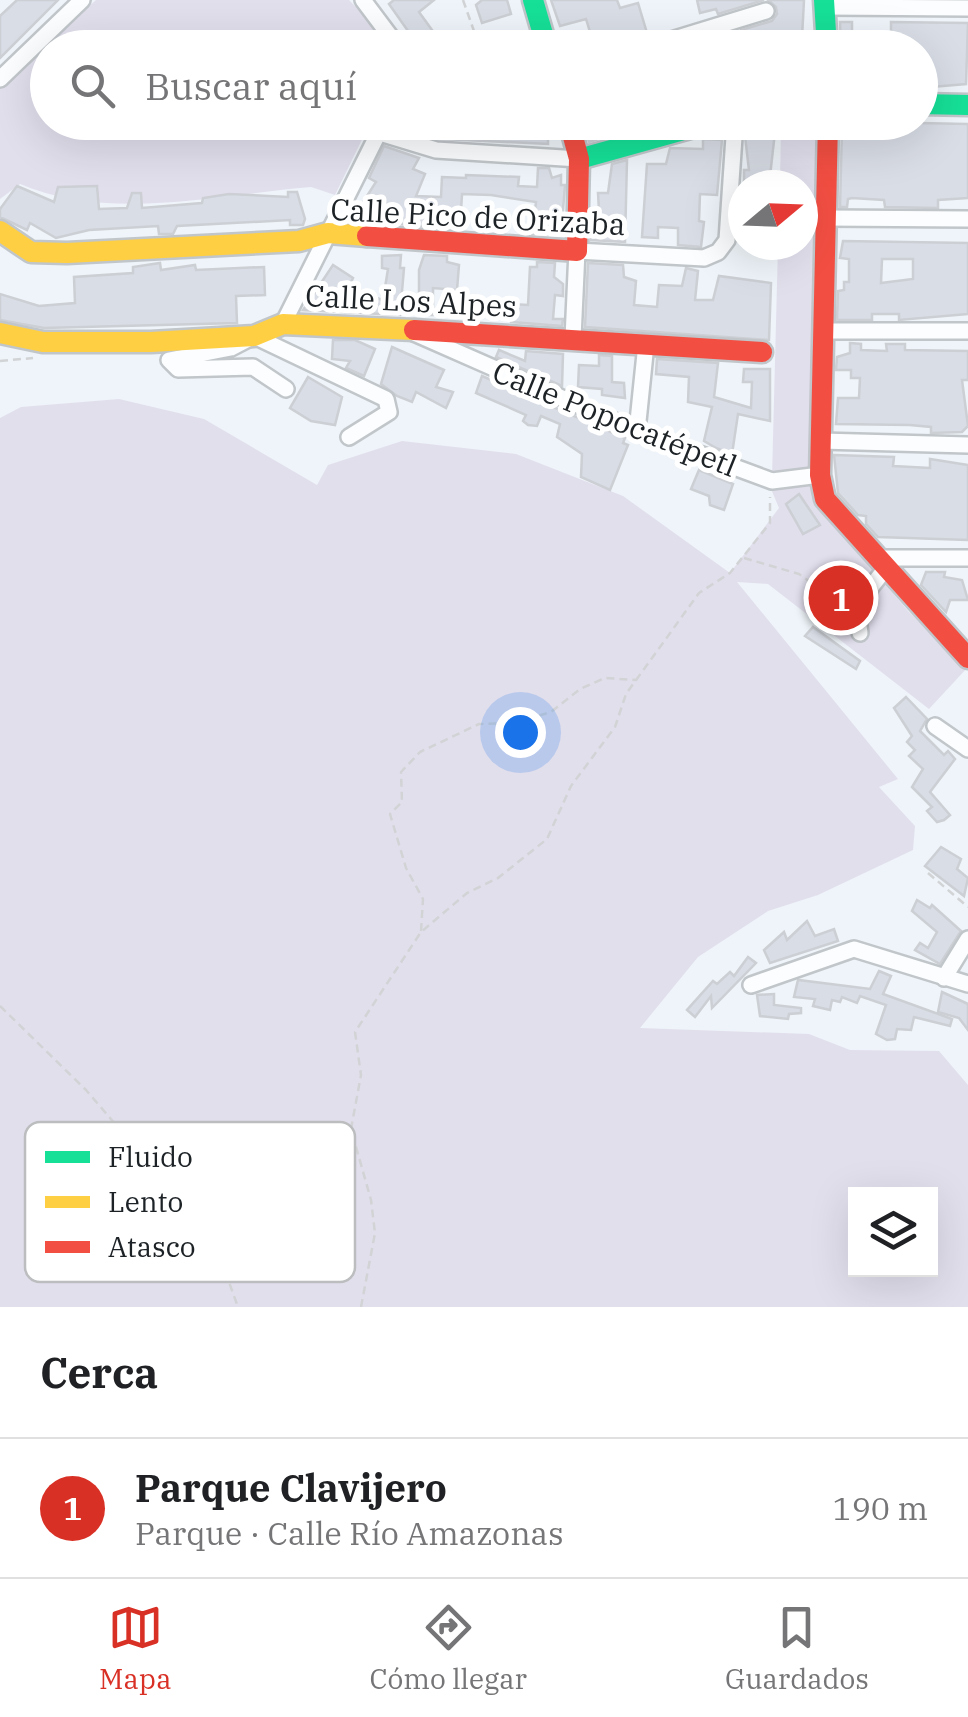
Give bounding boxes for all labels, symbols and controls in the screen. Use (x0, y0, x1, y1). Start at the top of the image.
search box (30, 30, 938, 140)
icon: search (65, 58, 120, 113)
text: Buscar aquí (145, 61, 357, 110)
north arrow (728, 170, 818, 260)
street label: Calle Pico de Orizaba (330, 189, 626, 243)
street label: Calle Los Alpes (304, 275, 518, 325)
street label: Calle Popocatépetl (487, 351, 743, 485)
pin: 1 (808, 560, 874, 636)
your location (495, 707, 546, 758)
legend (25, 1122, 355, 1282)
text: Fluido (108, 1138, 193, 1175)
text: Lento (108, 1183, 183, 1220)
map controls (848, 1187, 938, 1277)
button: layers (848, 1187, 938, 1277)
text: Atasco (108, 1228, 196, 1265)
text: Cerca (40, 1345, 158, 1400)
text: Parque Clavijero (135, 1463, 447, 1512)
text: 1 (63, 1487, 82, 1529)
text: 190 m (832, 1487, 928, 1529)
text: Parque · Calle Río Amazonas (135, 1512, 564, 1554)
tab: Mapa (99, 1600, 171, 1697)
tab: Cómo llegar (370, 1600, 527, 1697)
tab: Guardados (725, 1600, 869, 1697)

